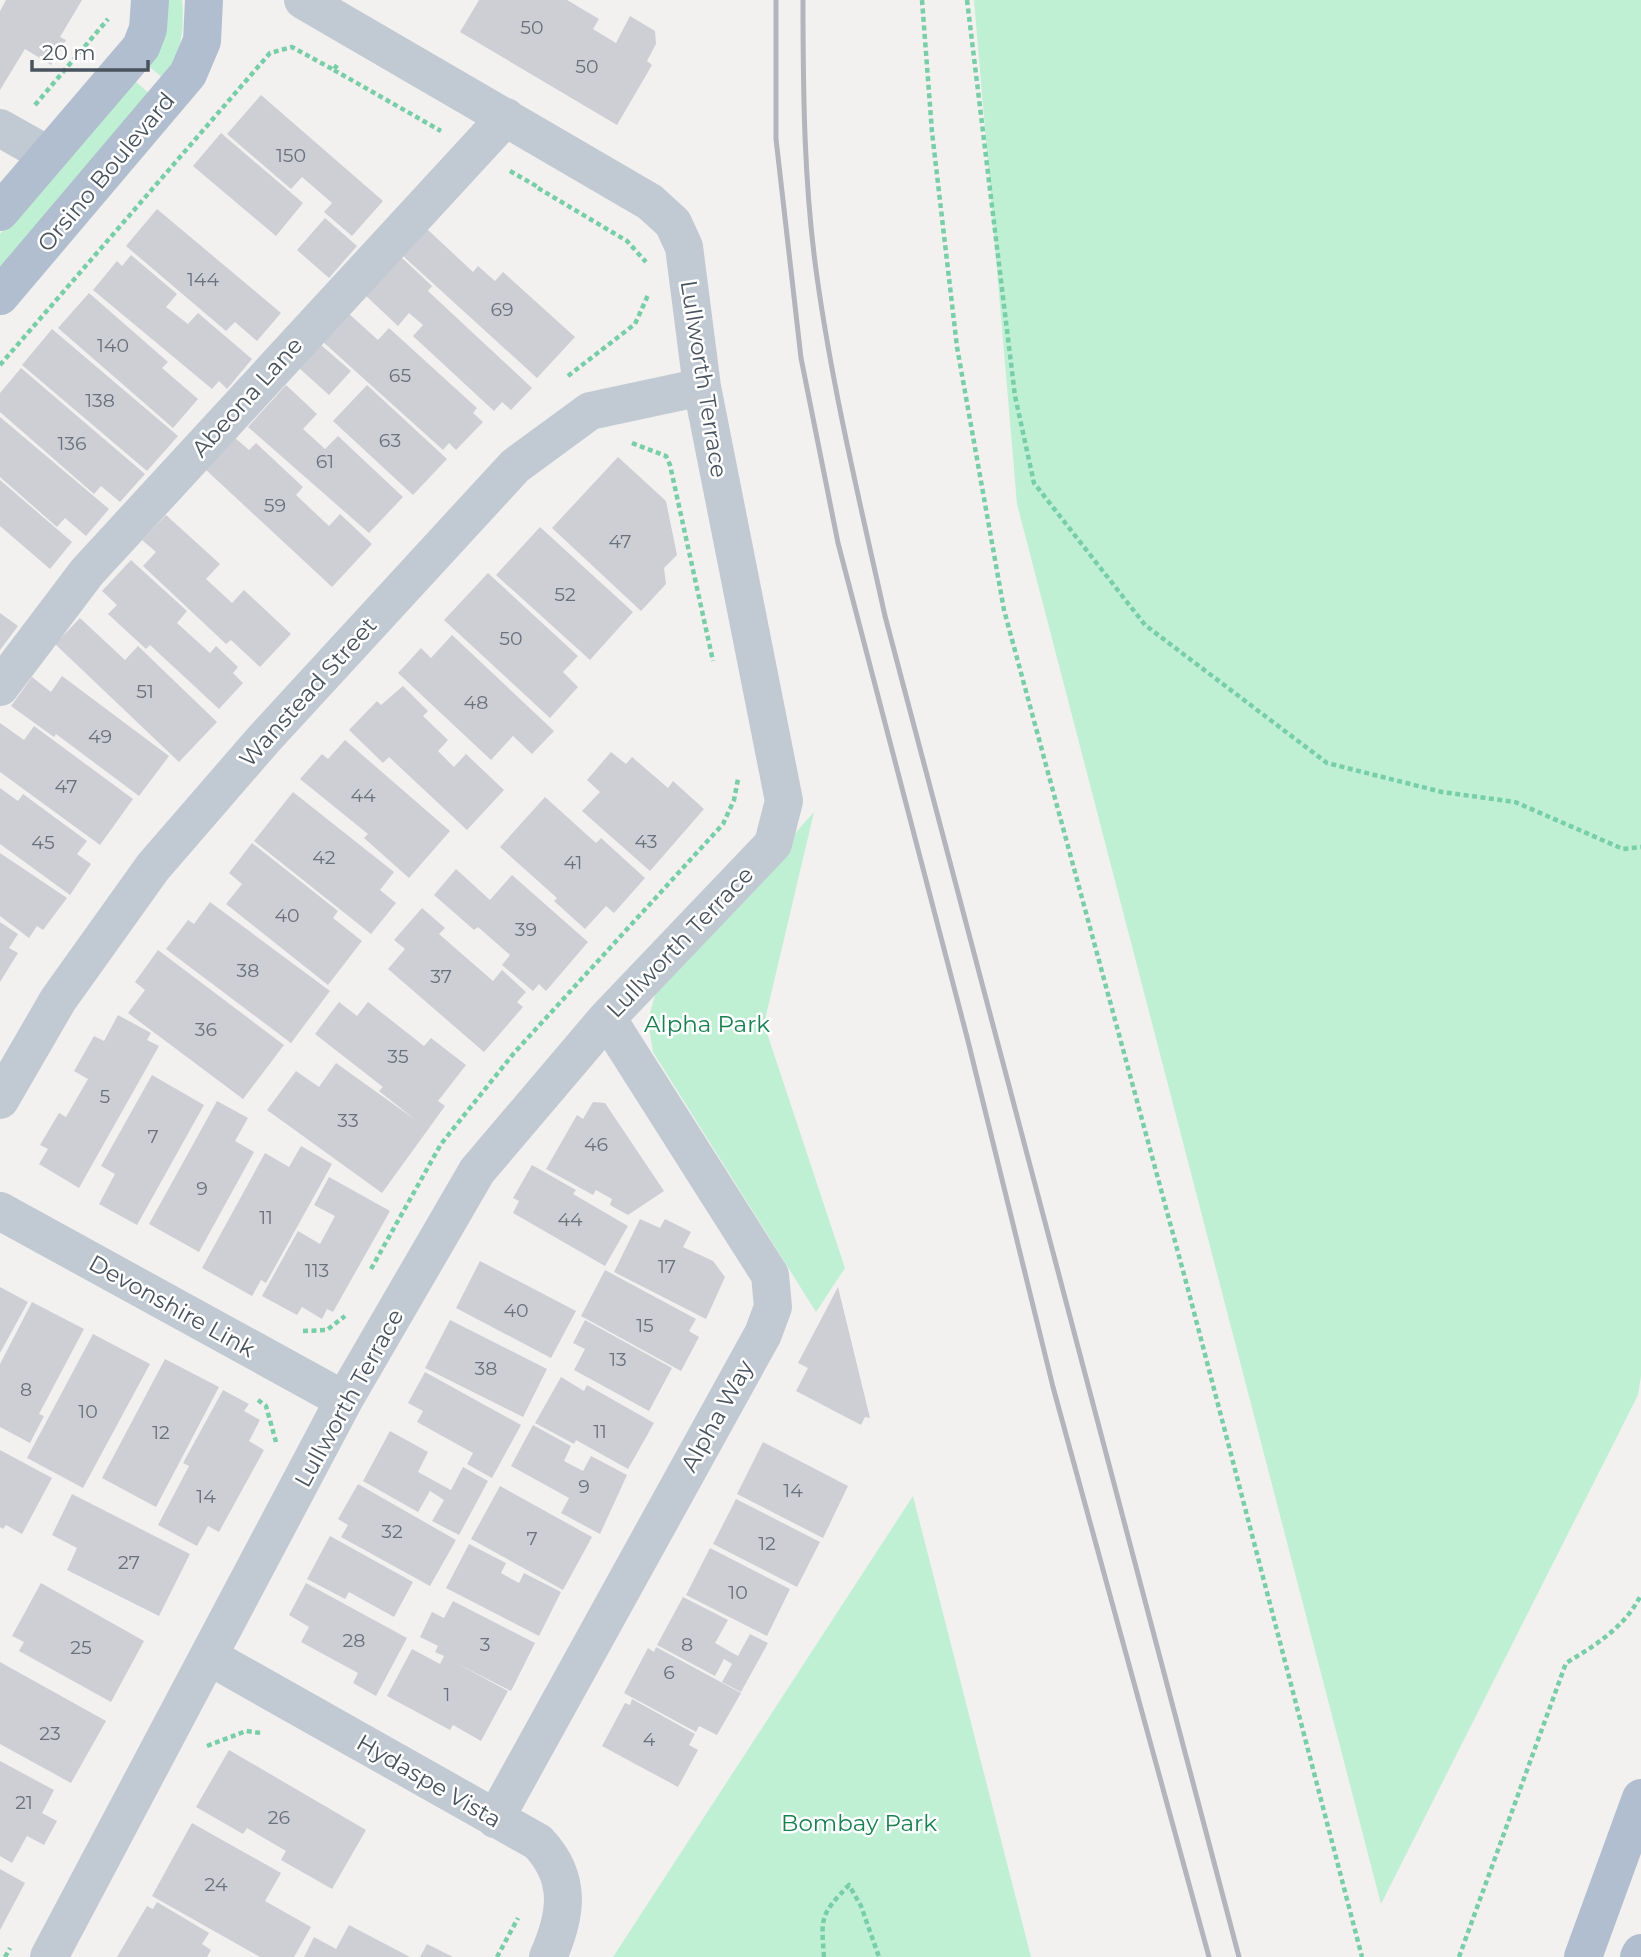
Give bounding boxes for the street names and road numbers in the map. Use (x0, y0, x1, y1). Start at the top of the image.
street label: Orsino Boulevard (31, 87, 181, 257)
street label: Lullworth Terrace (675, 278, 733, 480)
street label: Abeona Lane (186, 331, 308, 463)
street label: Wanstead Street (233, 611, 383, 773)
street label: Lullworth Terrace (601, 861, 759, 1023)
street label: Devonshire Link (84, 1249, 260, 1363)
street label: Lullworth Terrace (288, 1304, 410, 1492)
street label: Alpha Way (675, 1355, 759, 1477)
street label: Hydaspe Vista (352, 1728, 506, 1834)

